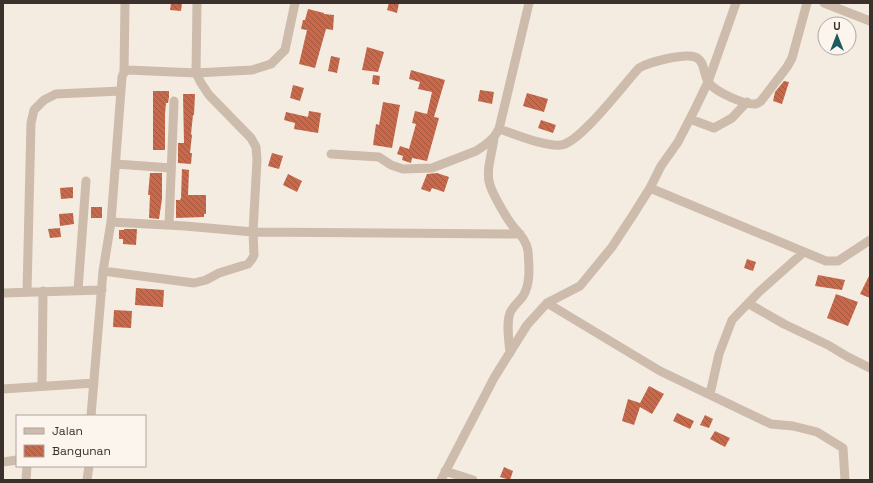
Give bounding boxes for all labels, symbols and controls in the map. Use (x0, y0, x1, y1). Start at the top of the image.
north arrow (817, 16, 857, 56)
text: U (833, 19, 841, 33)
legend (16, 415, 146, 467)
text: Jalan (52, 423, 83, 439)
text: Bangunan (52, 443, 111, 459)

